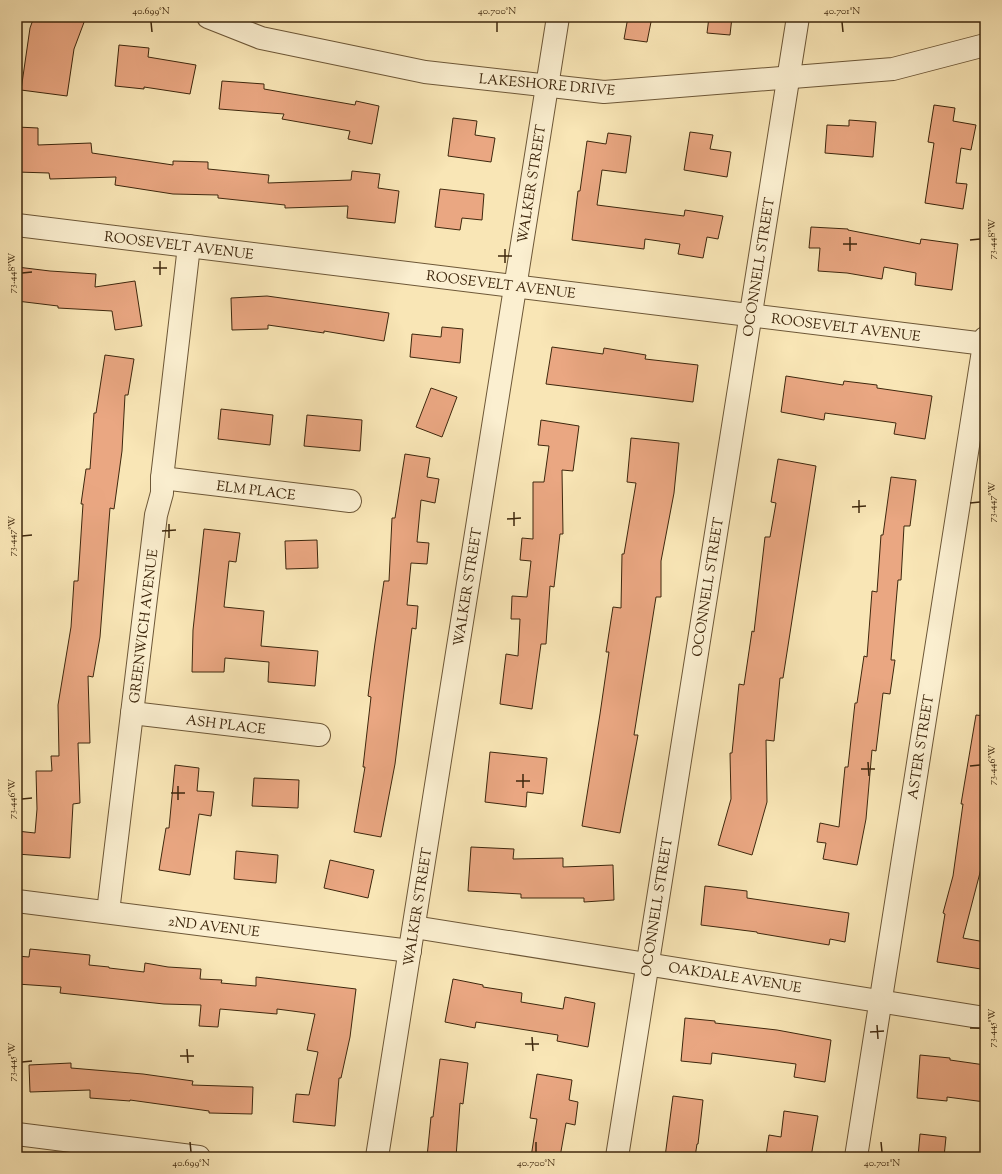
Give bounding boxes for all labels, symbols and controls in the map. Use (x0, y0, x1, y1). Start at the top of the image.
text: 40.699°N (132, 4, 170, 19)
text: 40.700°N (478, 4, 516, 19)
text: 40.701°N (824, 4, 860, 19)
street label: LAKESHORE DRIVE (478, 70, 616, 102)
street label: WALKER STREET (514, 123, 552, 245)
street label: OCONNELL STREET (739, 196, 781, 338)
text: 73.448°W (985, 219, 1000, 259)
street label: ROOSEVELT AVENUE (103, 228, 255, 266)
text: 73.448°W (5, 253, 20, 293)
street label: ROOSEVELT AVENUE (425, 267, 577, 305)
street label: ROOSEVELT AVENUE (770, 310, 922, 348)
street label: ELM PLACE (215, 477, 297, 507)
text: 73.447°W (985, 482, 1000, 522)
text: 73.447°W (5, 516, 20, 556)
street label: OCONNELL STREET (688, 516, 730, 658)
street label: WALKER STREET (450, 526, 488, 648)
street label: GREENWICH AVENUE (126, 547, 164, 705)
street label: ASTER STREET (904, 693, 940, 801)
street label: ASH PLACE (185, 711, 267, 741)
text: 73.446°W (985, 745, 1000, 785)
text: 73.446°W (5, 779, 20, 819)
street label: OCONNELL STREET (637, 836, 679, 978)
street label: WALKER STREET (400, 846, 438, 968)
street label: 2ND AVENUE (167, 912, 261, 944)
street label: OAKDALE AVENUE (667, 959, 803, 999)
text: 73.445°W (985, 1009, 1000, 1047)
text: 73.445°W (5, 1043, 20, 1081)
text: 40.699°N (172, 1156, 210, 1171)
text: 40.700°N (517, 1156, 555, 1171)
text: 40.701°N (864, 1156, 900, 1171)

